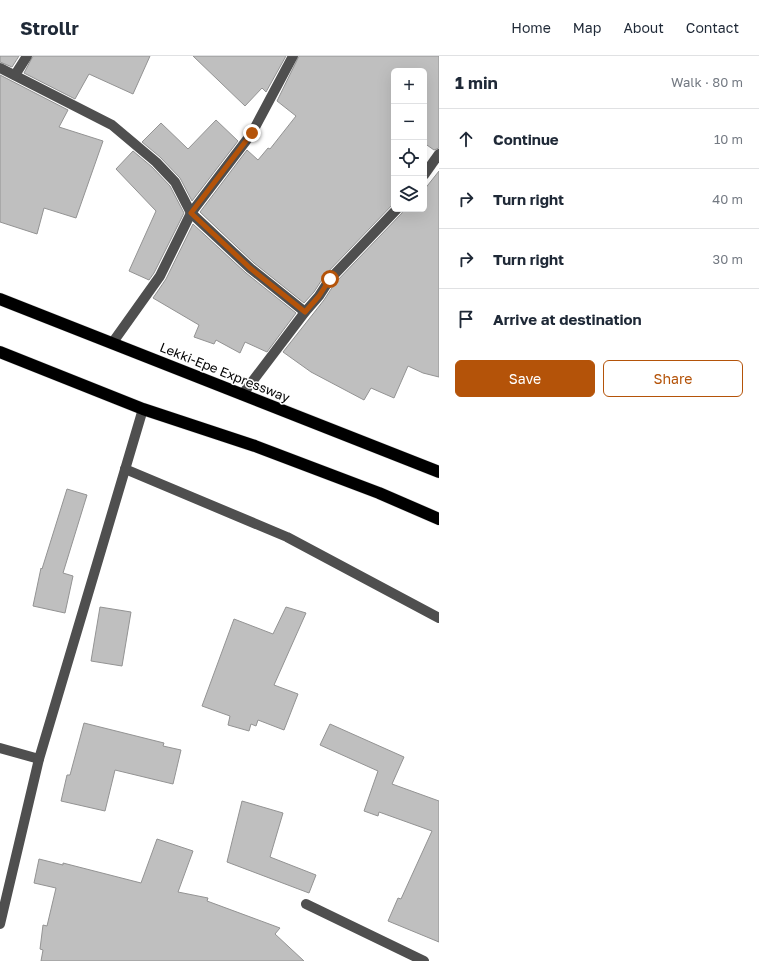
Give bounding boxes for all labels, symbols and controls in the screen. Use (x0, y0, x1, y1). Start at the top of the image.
text: Strollr (20, 16, 79, 39)
text: Home (511, 19, 551, 36)
text: Map (573, 19, 601, 36)
text: About (623, 19, 664, 36)
text: Contact (686, 19, 739, 36)
map controls (391, 68, 427, 212)
button: + (391, 68, 427, 104)
text: 1 min (455, 72, 498, 93)
text: Walk · 80 m (671, 74, 743, 90)
button: − (391, 104, 427, 140)
route end (243, 124, 261, 142)
icon: ahead (455, 128, 477, 150)
text: Continue (493, 130, 559, 148)
text: 10 m (714, 131, 743, 147)
button: locate (391, 140, 427, 176)
button: layers (391, 176, 427, 212)
icon: right (455, 188, 477, 210)
text: Turn right (493, 190, 564, 208)
text: 40 m (712, 191, 743, 207)
icon: right (455, 248, 477, 270)
text: Turn right (493, 250, 564, 268)
text: 30 m (713, 251, 743, 267)
route start (321, 270, 339, 288)
icon: arrive (455, 308, 477, 330)
text: Arrive at destination (493, 310, 642, 328)
street label: Lekki-Epe Expressway (158, 339, 293, 406)
button: Save (455, 360, 595, 397)
button: Share (603, 360, 743, 397)

